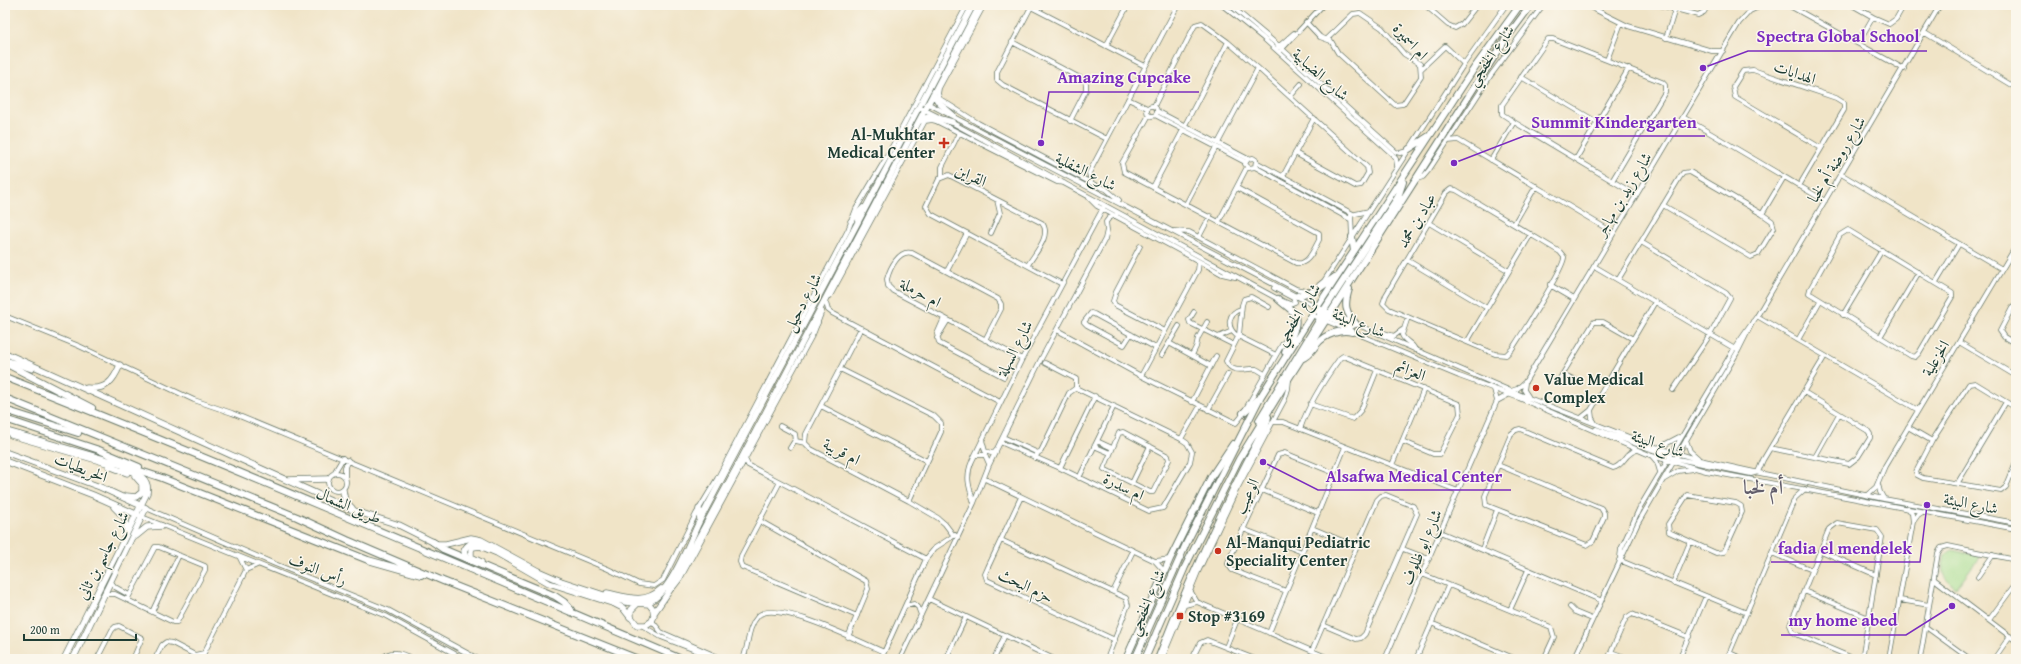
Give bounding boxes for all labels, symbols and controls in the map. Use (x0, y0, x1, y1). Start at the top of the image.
street label: ام اسميرة (1385, 17, 1434, 67)
street label: شارع الخفجي (1460, 19, 1523, 93)
callout: Spectra Global School (1748, 22, 1927, 51)
text: Spectra Global School (1757, 23, 1919, 48)
street label: شارع الضبابية (1286, 42, 1355, 108)
street label: الهدايات (1771, 54, 1819, 90)
callout: Amazing Cupcake (1049, 63, 1199, 92)
text: Amazing Cupcake (1057, 64, 1191, 89)
callout: Summit Kindergarten (1524, 107, 1705, 136)
text: Summit Kindergarten (1531, 109, 1697, 134)
street label: شارع روضة أم لخبا (1801, 111, 1874, 208)
place label: Al-Mukhtar Medical Center (828, 122, 936, 164)
marker: Al-Mukhtar Medical Center (938, 137, 950, 149)
street label: شارع الشفلية (1050, 145, 1121, 198)
street label: شارع زيد بن مهاجر (1587, 147, 1659, 243)
street label: القراين (951, 157, 991, 193)
street label: عباد بن محمد (1390, 188, 1442, 252)
street label: شارع دحيل (777, 268, 829, 336)
street label: ام حرملة (894, 270, 946, 316)
street label: شارع الخفجي (1268, 278, 1329, 352)
street label: شارع البيئة (1328, 301, 1389, 345)
street label: شارع السهلة (989, 316, 1040, 382)
street label: الخزعلية (1915, 335, 1955, 381)
street label: العزائم (1391, 353, 1430, 390)
place label: Value Medical Complex (1544, 367, 1644, 409)
marker: Value Medical Complex (1531, 383, 1541, 393)
street label: شارع البيئة (1627, 423, 1688, 465)
street label: ام قريبة (818, 431, 865, 473)
street label: الخريطيات (51, 446, 111, 488)
callout: Alsafwa Medical Center (1318, 461, 1511, 490)
text: Alsafwa Medical Center (1326, 463, 1503, 488)
street label: ام سدرة (1098, 466, 1149, 509)
district label: أم لخبا (1743, 472, 1783, 505)
street label: الوعيب (1227, 474, 1265, 518)
street label: طريق الشمال (313, 480, 385, 530)
street label: شارع البيئة (1941, 486, 2000, 522)
street label: شارع ابو ظلوف (1394, 505, 1450, 590)
street label: شارع جاسم بن ثاني (69, 506, 139, 606)
place label: Al-Manqui Pediatric Speciality Center (1226, 530, 1371, 572)
callout: fadia el mendelek (1771, 533, 1920, 562)
text: fadia el mendelek (1778, 535, 1912, 560)
street label: رأس النوف (285, 546, 351, 592)
marker: Al-Manqui Pediatric Speciality Center (1213, 546, 1223, 556)
street label: حزم البحث (993, 561, 1058, 611)
street label: شارع الخفجي (1121, 565, 1175, 641)
place label: Stop #3169 (1188, 604, 1265, 628)
callout: my home abed (1781, 606, 1906, 635)
text: my home abed (1789, 607, 1898, 632)
marker: Stop #3169 (1175, 611, 1185, 621)
scale bar (24, 616, 136, 642)
text: 200 m (30, 621, 60, 638)

